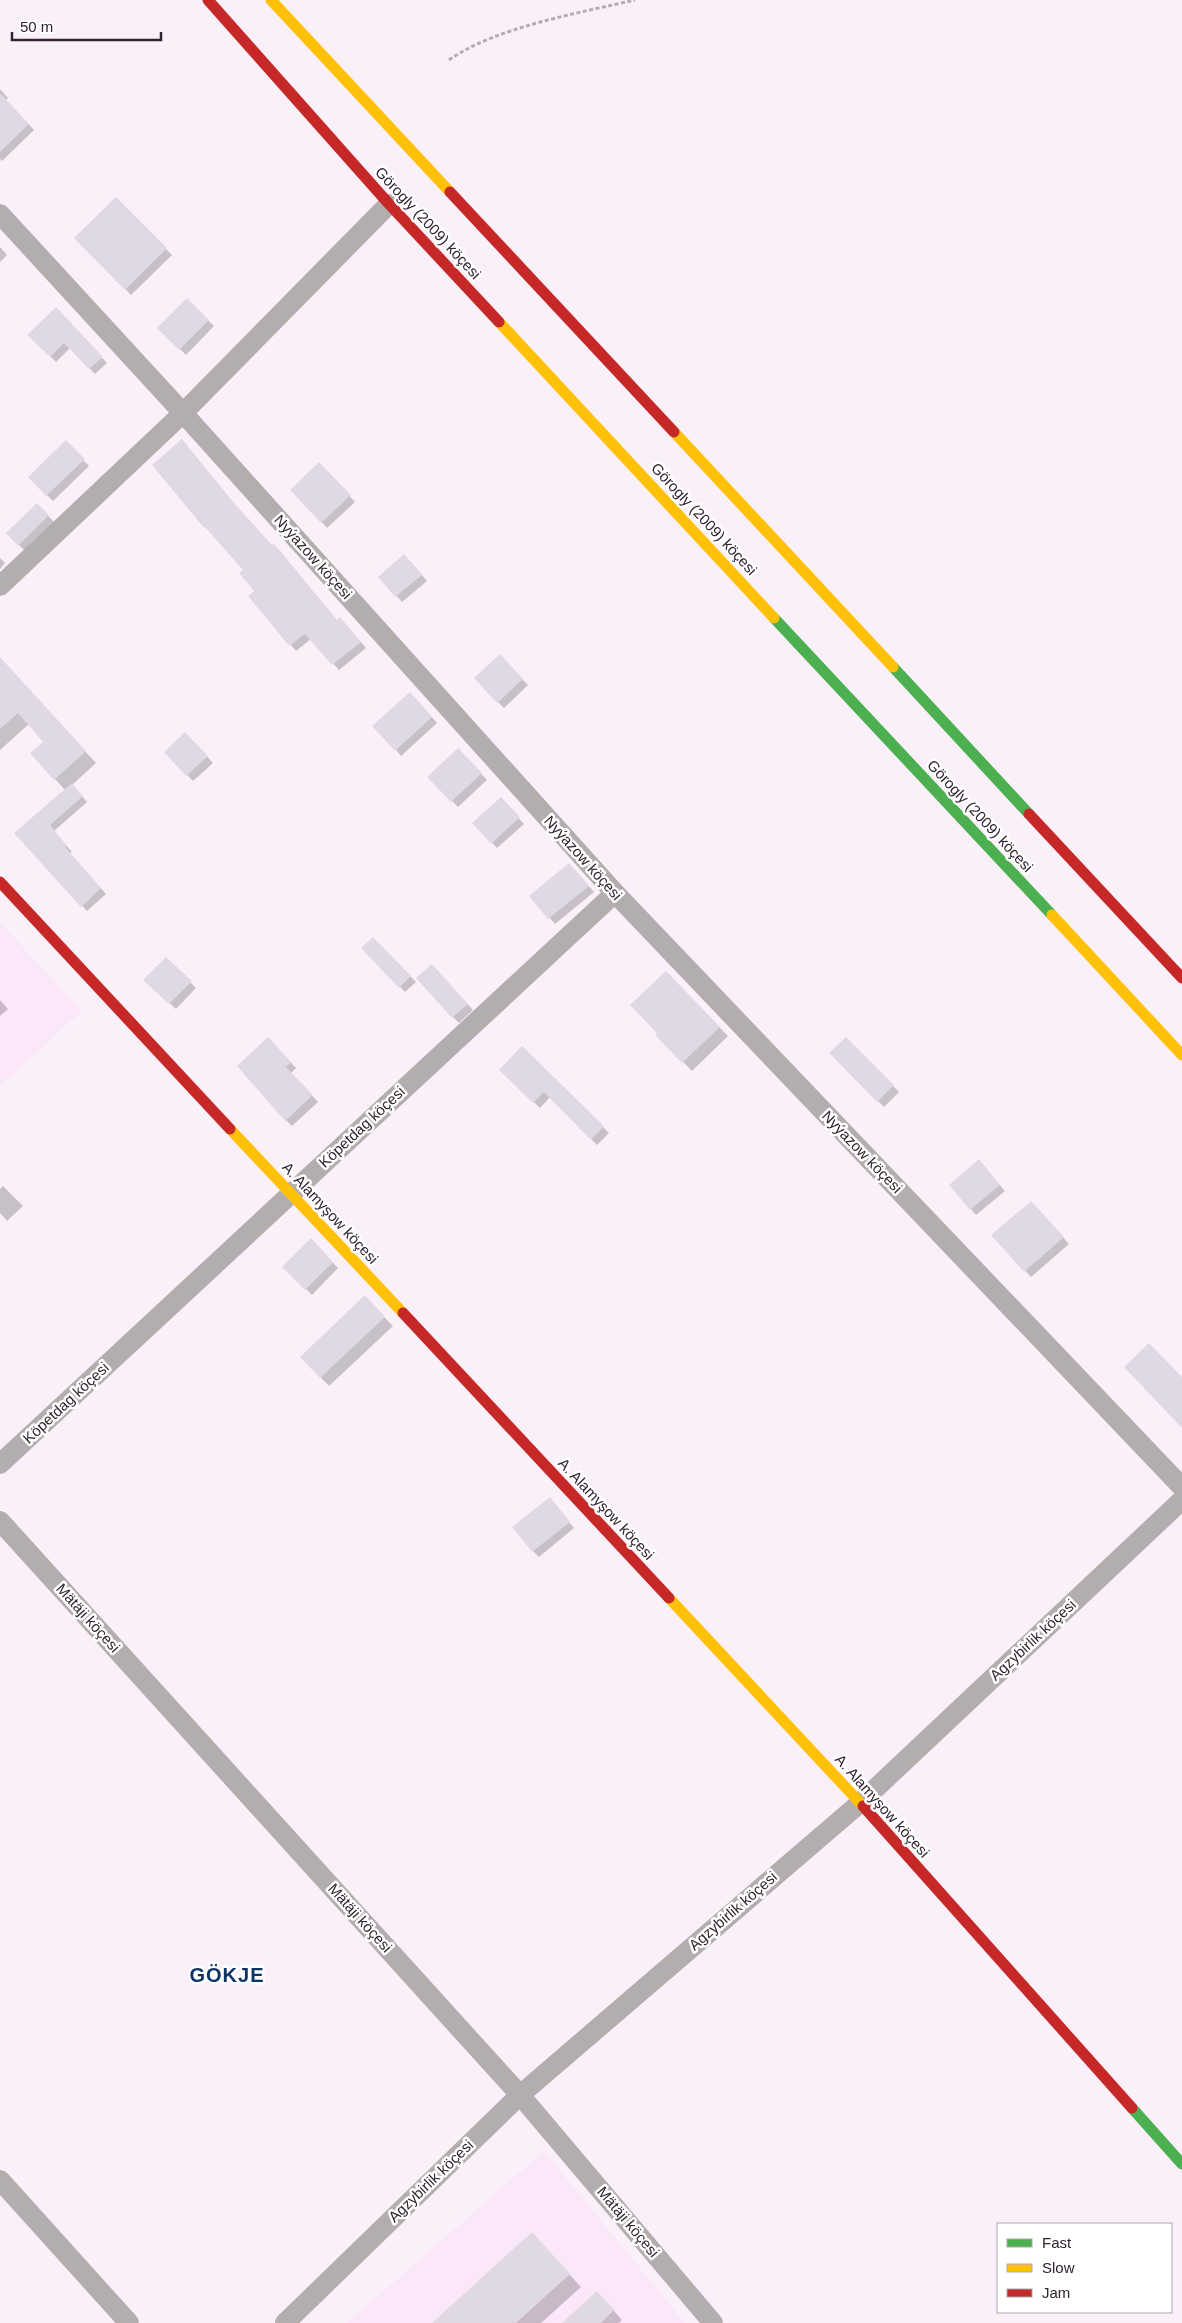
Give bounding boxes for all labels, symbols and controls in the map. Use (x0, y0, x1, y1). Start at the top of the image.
scale bar (12, 10, 161, 42)
text: 50 m (20, 18, 53, 35)
street label: Görogly (2009) köçesi (372, 163, 485, 282)
street label: Görogly (2009) köçesi (648, 459, 761, 578)
street label: Nyýazow köçesi (271, 511, 356, 602)
street label: Görogly (2009) köçesi (924, 756, 1037, 875)
street label: Nyýazow köçesi (541, 812, 626, 903)
street label: Köpetdag köçesi (315, 1083, 408, 1171)
street label: Nyýazow köçesi (819, 1107, 906, 1196)
street label: A. Alamyşow köçesi (279, 1158, 382, 1267)
street label: Köpetdag köçesi (19, 1359, 112, 1447)
street label: A. Alamyşow köçesi (555, 1454, 658, 1563)
street label: Mätäji köçesi (53, 1580, 124, 1656)
street label: Agzybirlik köçesi (986, 1596, 1079, 1684)
street label: A. Alamyşow köçesi (832, 1751, 933, 1861)
street label: Agzybirlik köçesi (685, 1868, 780, 1953)
street label: Mätäji köçesi (325, 1880, 396, 1956)
district label: GÖKJE (189, 1964, 265, 1986)
street label: Agzybirlik köçesi (385, 2136, 476, 2225)
street label: Mätäji köçesi (594, 2183, 663, 2260)
legend (997, 2223, 1172, 2313)
text: Fast (1042, 2234, 1072, 2251)
text: Slow (1042, 2259, 1075, 2276)
text: Jam (1042, 2284, 1070, 2301)

